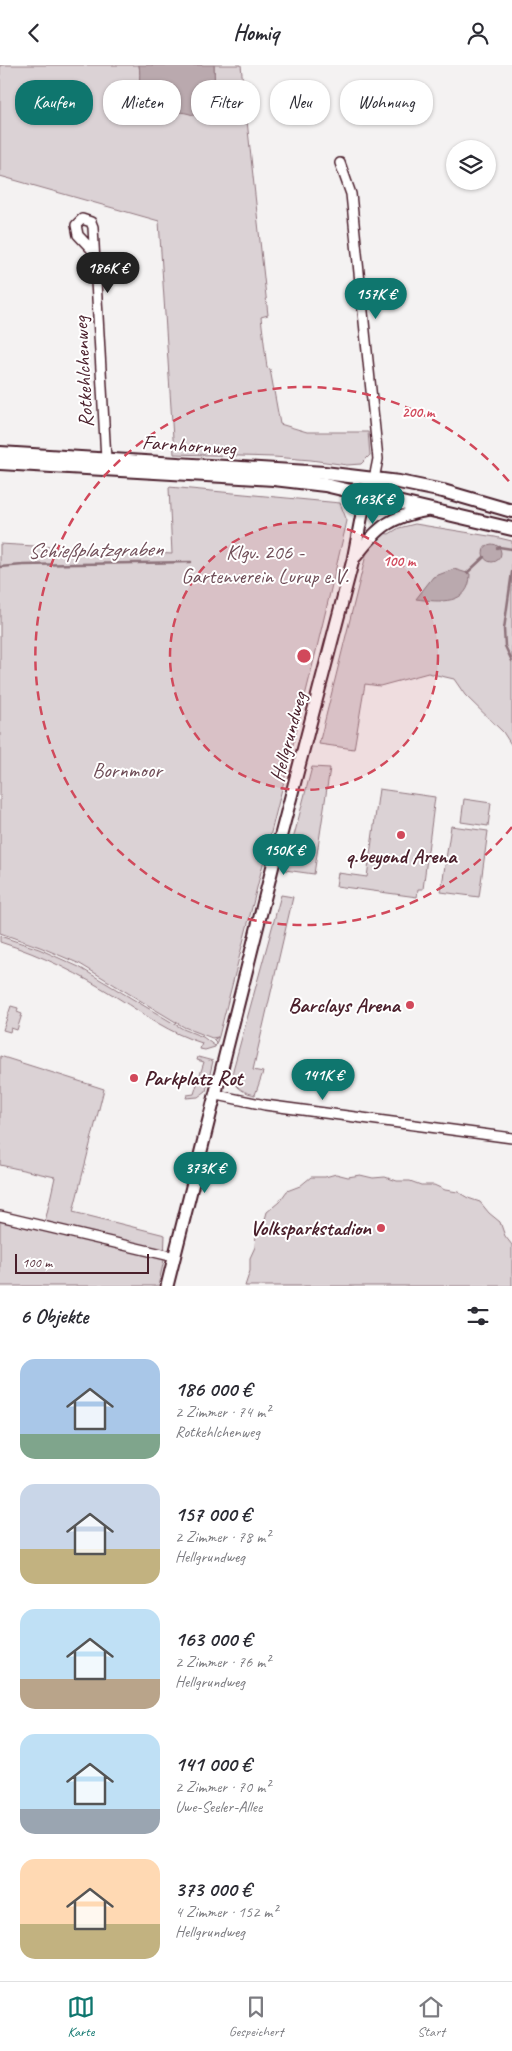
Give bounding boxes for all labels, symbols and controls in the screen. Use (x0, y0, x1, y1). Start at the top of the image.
icon: back (20, 19, 48, 47)
text: Homiq (233, 19, 279, 47)
icon: person (464, 19, 492, 47)
chip: Kaufen (15, 80, 93, 125)
chip: Mieten (103, 80, 181, 125)
chip: Filter (191, 80, 260, 125)
chip: Neu (270, 80, 330, 125)
chip: Wohnung (340, 80, 433, 125)
map controls (446, 140, 496, 190)
button: layers (446, 140, 496, 190)
pin: 186K € (67, 251, 149, 294)
text: 186K € (87, 258, 129, 278)
pin: 157K € (335, 277, 417, 320)
text: 157K € (356, 284, 396, 304)
street label: Rotkehlchenweg (67, 314, 99, 428)
text: 200 m (402, 403, 436, 422)
street label: Farnhornweg (141, 429, 238, 461)
pin: 163K € (332, 483, 414, 525)
text: 163K € (352, 489, 394, 509)
water label: Schießplatzgraben (27, 535, 165, 565)
park label: Klgv. 206 - Gartenverein Lurup e.V. (181, 539, 349, 589)
text: 100 m (383, 552, 417, 571)
centre of rings (295, 647, 313, 665)
street label: Hellgrundweg (264, 688, 313, 785)
park label: Bornmoor (92, 757, 164, 783)
marker: q.beyond Arena (395, 829, 407, 841)
pin: 150K € (243, 833, 325, 876)
text: 150K € (264, 840, 304, 860)
place label: q.beyond Arena (346, 843, 458, 870)
place label: Barclays Arena (288, 992, 402, 1018)
marker: Barclays Arena (404, 999, 416, 1011)
pin: 141K € (282, 1059, 364, 1101)
place label: Parkplatz Rot (144, 1065, 245, 1091)
text: 141K € (303, 1065, 343, 1085)
marker: Parkplatz Rot (128, 1072, 140, 1084)
pin: 373K € (164, 1151, 246, 1194)
text: 373K € (185, 1158, 225, 1178)
place label: Volksparkstadion (250, 1215, 372, 1241)
marker: Volksparkstadion (375, 1222, 387, 1234)
scale bar (15, 1251, 149, 1274)
text: 100 m (22, 1254, 52, 1271)
icon: filters (464, 1302, 492, 1330)
text: 6 Objekte (20, 1303, 88, 1329)
text: 186 000 € (175, 1376, 252, 1402)
icon: home (60, 1379, 120, 1439)
text: 2 Zimmer · 74 m² (175, 1402, 270, 1422)
text: Rotkehlchenweg (175, 1422, 260, 1442)
text: 157 000 € (175, 1501, 251, 1527)
icon: home (60, 1504, 120, 1564)
text: 2 Zimmer · 78 m² (175, 1527, 270, 1547)
text: Hellgrundweg (175, 1547, 245, 1567)
text: 163 000 € (175, 1626, 252, 1652)
icon: home (60, 1629, 120, 1689)
text: 2 Zimmer · 76 m² (175, 1652, 270, 1672)
text: Hellgrundweg (175, 1672, 245, 1692)
text: 141 000 € (175, 1751, 251, 1777)
icon: home (60, 1754, 120, 1814)
text: 2 Zimmer · 70 m² (175, 1777, 270, 1797)
text: Uwe-Seeler-Allee (175, 1797, 262, 1817)
text: 373 000 € (175, 1876, 251, 1902)
icon: home (60, 1879, 120, 1939)
text: 4 Zimmer · 152 m² (175, 1902, 277, 1922)
text: Hellgrundweg (175, 1922, 245, 1942)
tab: Karte (67, 1993, 95, 2040)
tab: Gespeichert (229, 1993, 283, 2040)
tab: Start (417, 1993, 445, 2040)

